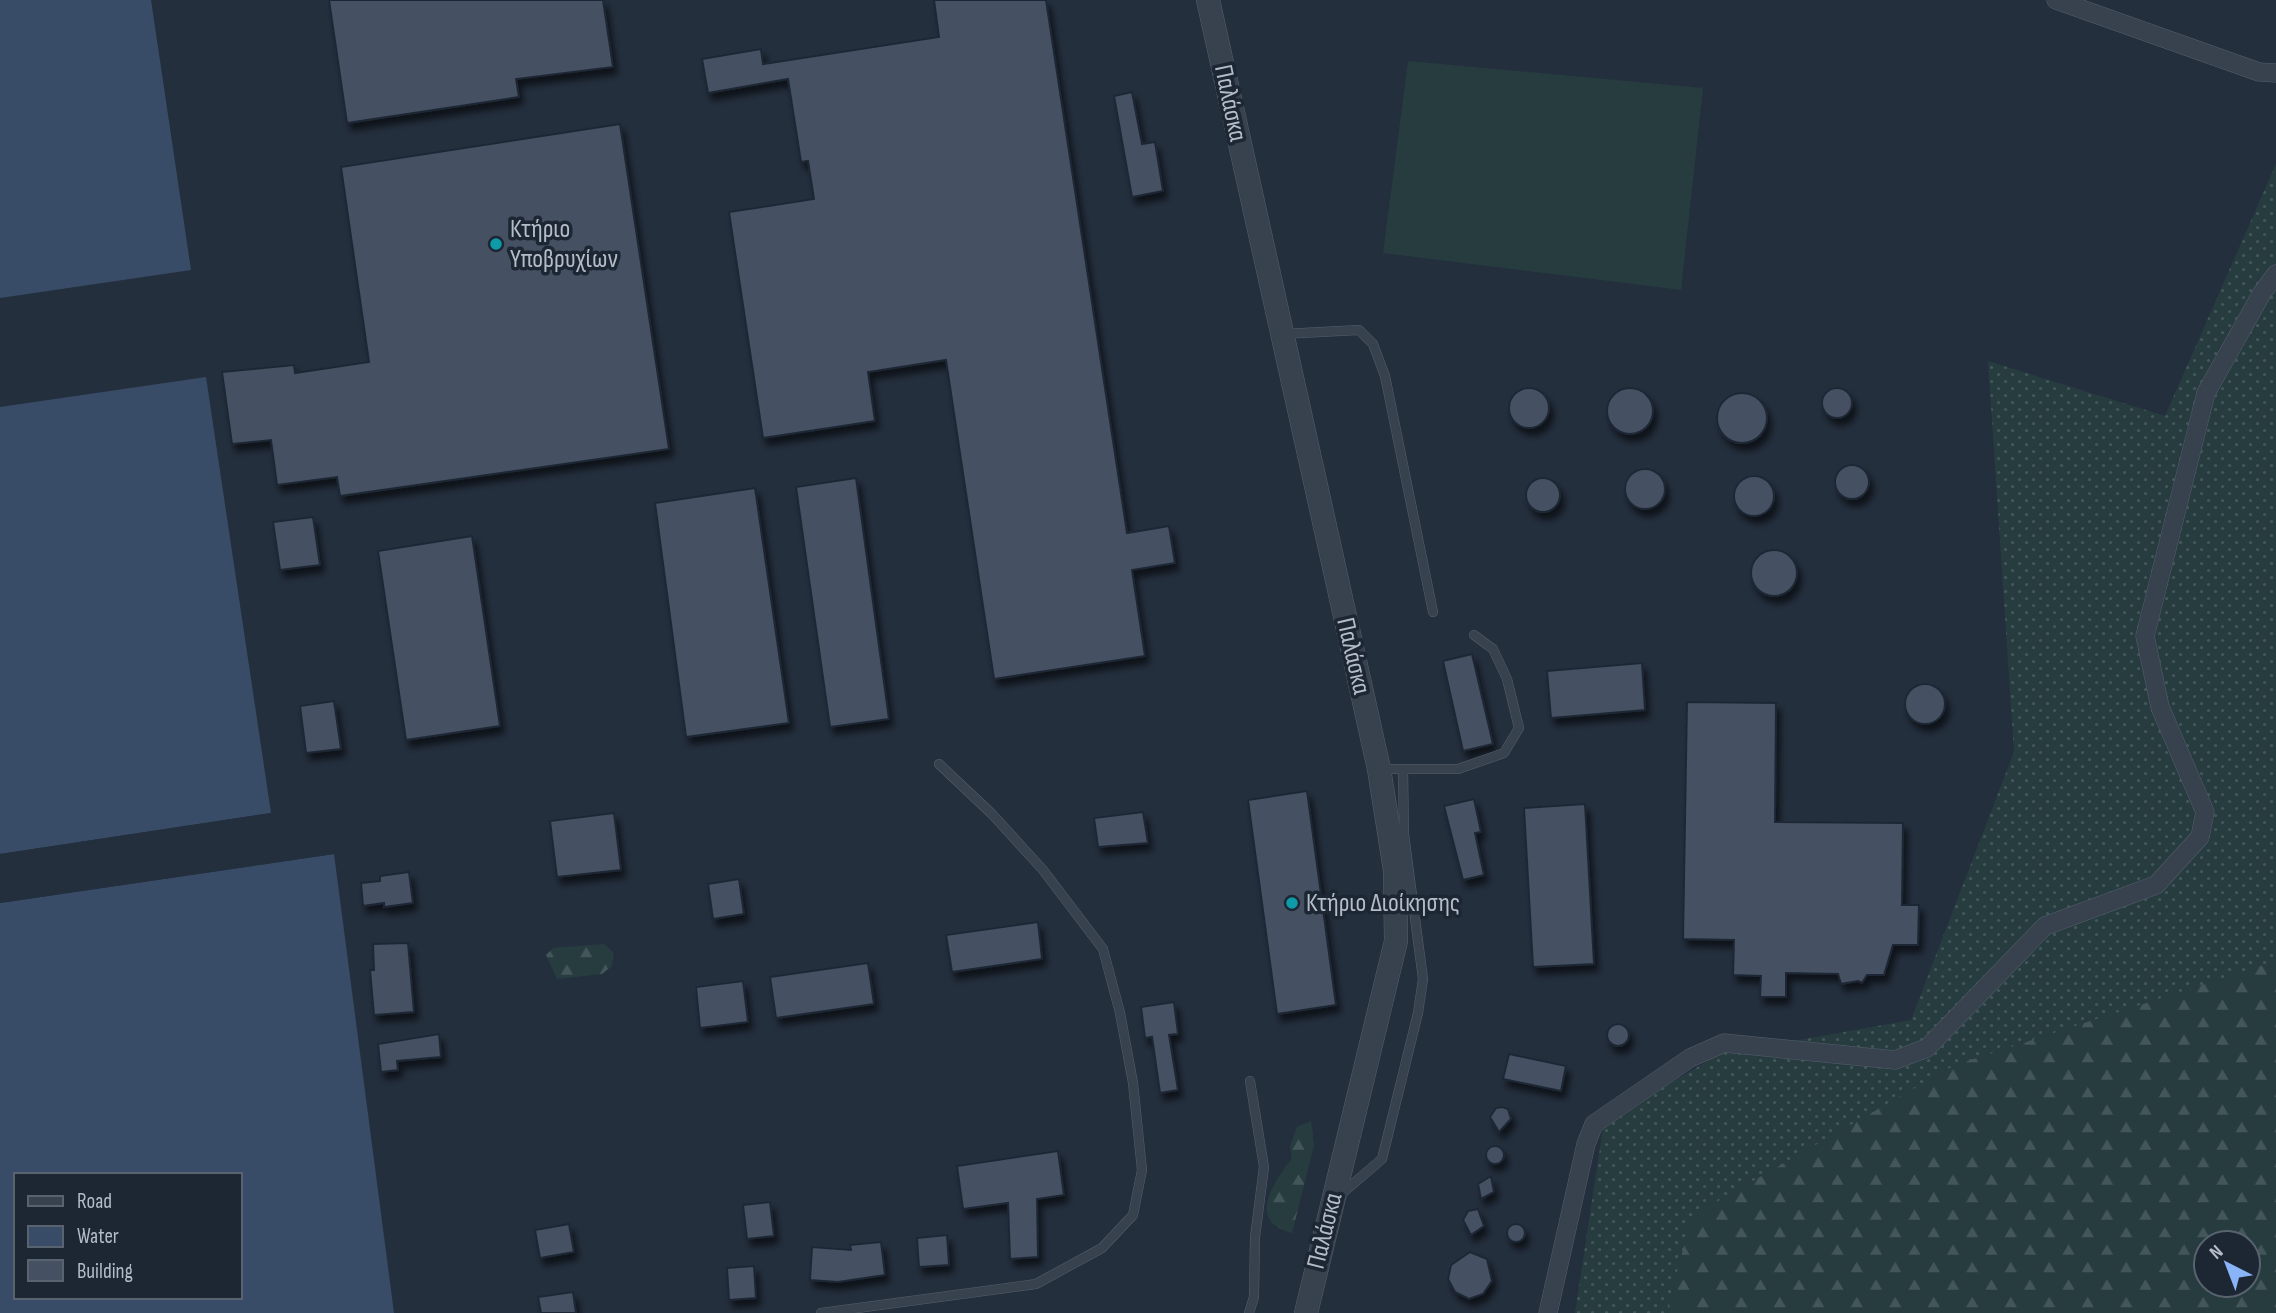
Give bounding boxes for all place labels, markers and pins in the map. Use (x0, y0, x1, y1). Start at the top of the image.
place label: Κτήριο Υποβρυχίων (510, 214, 618, 275)
marker: Κτήριο Υποβρυχίων (488, 236, 504, 252)
place label: Κτήριο Διοίκησης (1306, 888, 1460, 919)
marker: Κτήριο Διοίκησης (1284, 895, 1300, 911)

